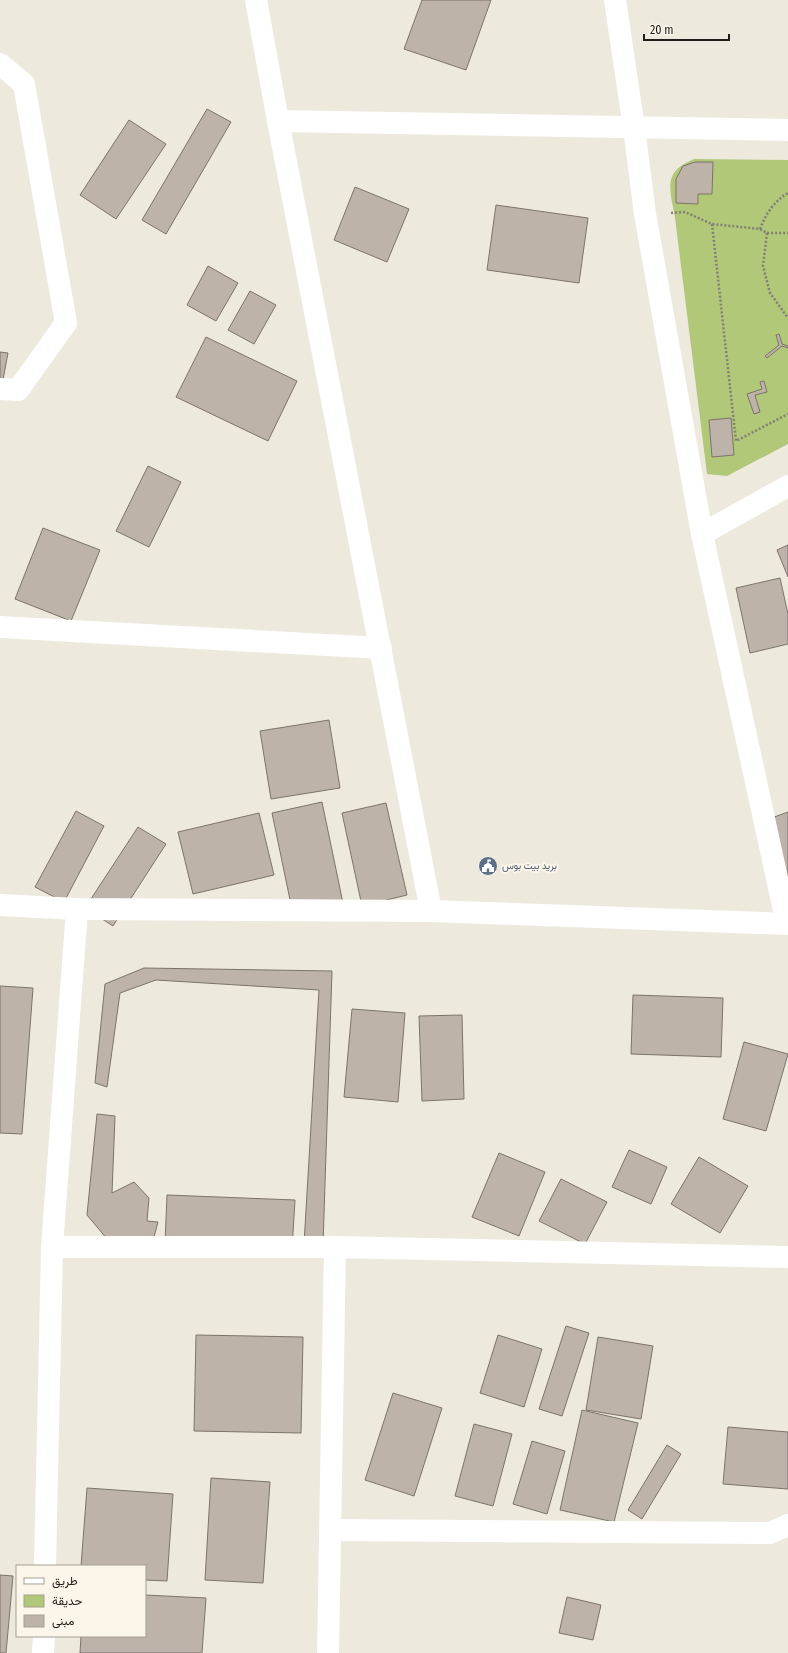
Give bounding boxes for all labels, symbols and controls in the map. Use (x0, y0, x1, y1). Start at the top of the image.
scale bar (644, 16, 729, 42)
text: 20 m (650, 23, 674, 37)
public building icon: بريد بيت بوس (477, 855, 499, 877)
place label: بريد بيت بوس (502, 860, 557, 872)
legend (16, 1565, 146, 1637)
text: طريق (52, 1574, 78, 1589)
text: حديقة (52, 1594, 82, 1608)
text: مبنى (52, 1614, 74, 1629)

